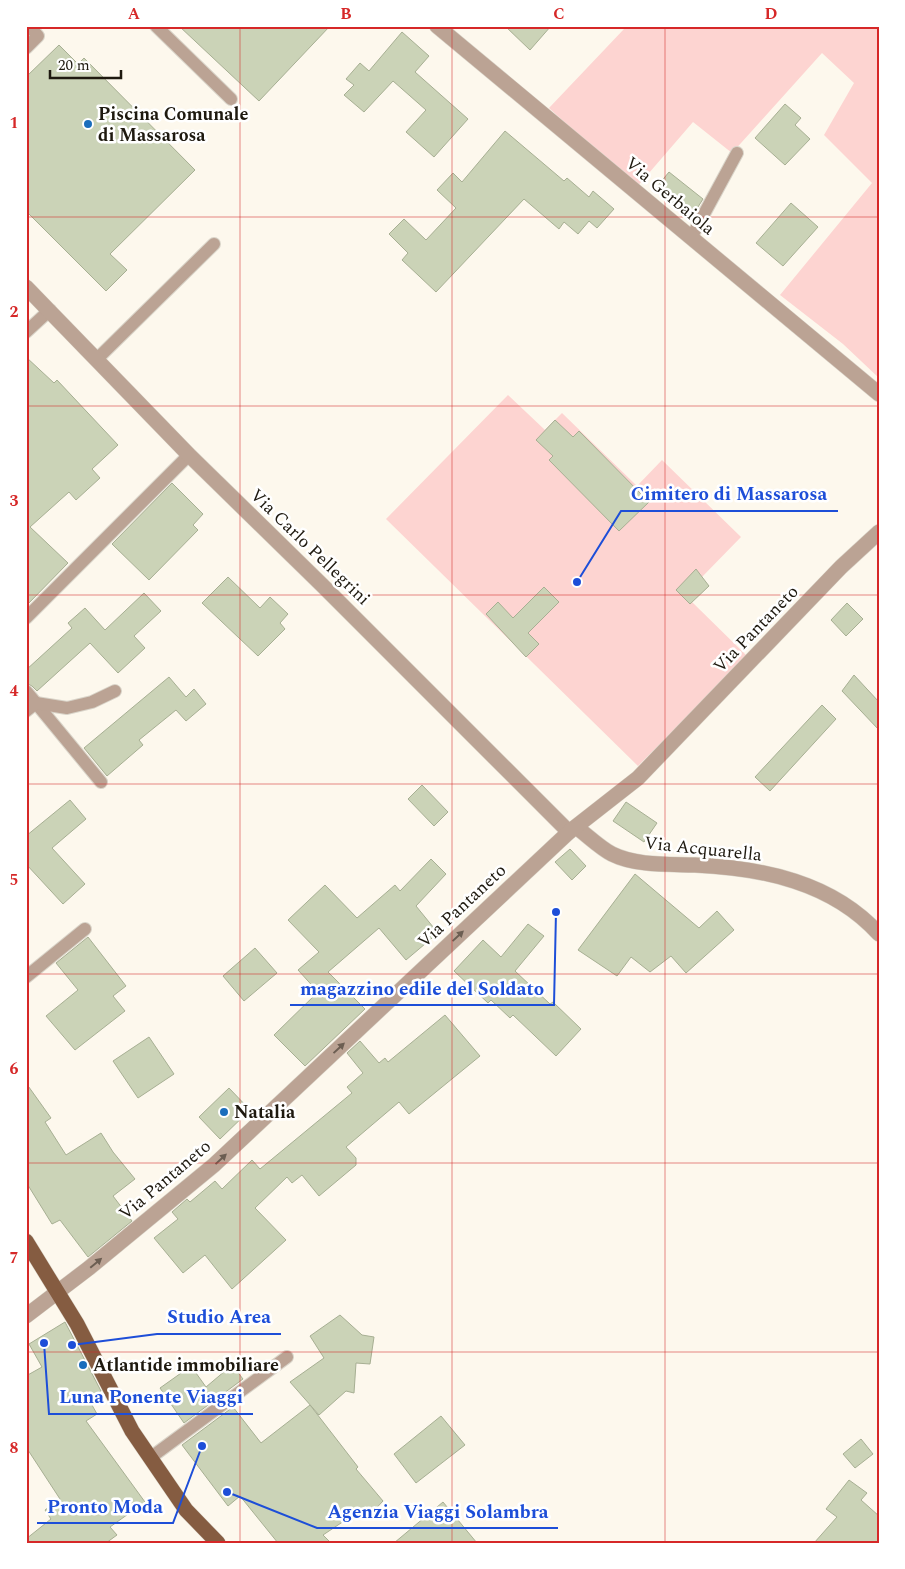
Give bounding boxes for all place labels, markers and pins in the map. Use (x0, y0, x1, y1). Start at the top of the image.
place label: Piscina Comunale di Massarosa (98, 101, 248, 149)
marker: Piscina Comunale di Massarosa (82, 118, 94, 130)
callout: Cimitero di Massarosa (621, 477, 838, 511)
callout: magazzino edile del Soldato (290, 971, 554, 1005)
place label: Natalia (234, 1099, 296, 1126)
marker: Natalia (218, 1106, 230, 1118)
callout: Studio Area (157, 1300, 281, 1334)
place label: Atlantide immobiliare (93, 1352, 279, 1379)
marker: Atlantide immobiliare (77, 1359, 89, 1371)
callout: Luna Ponente Viaggi (49, 1380, 253, 1414)
callout: Pronto Moda (37, 1489, 173, 1523)
callout: Agenzia Viaggi Solambra (317, 1494, 558, 1528)

